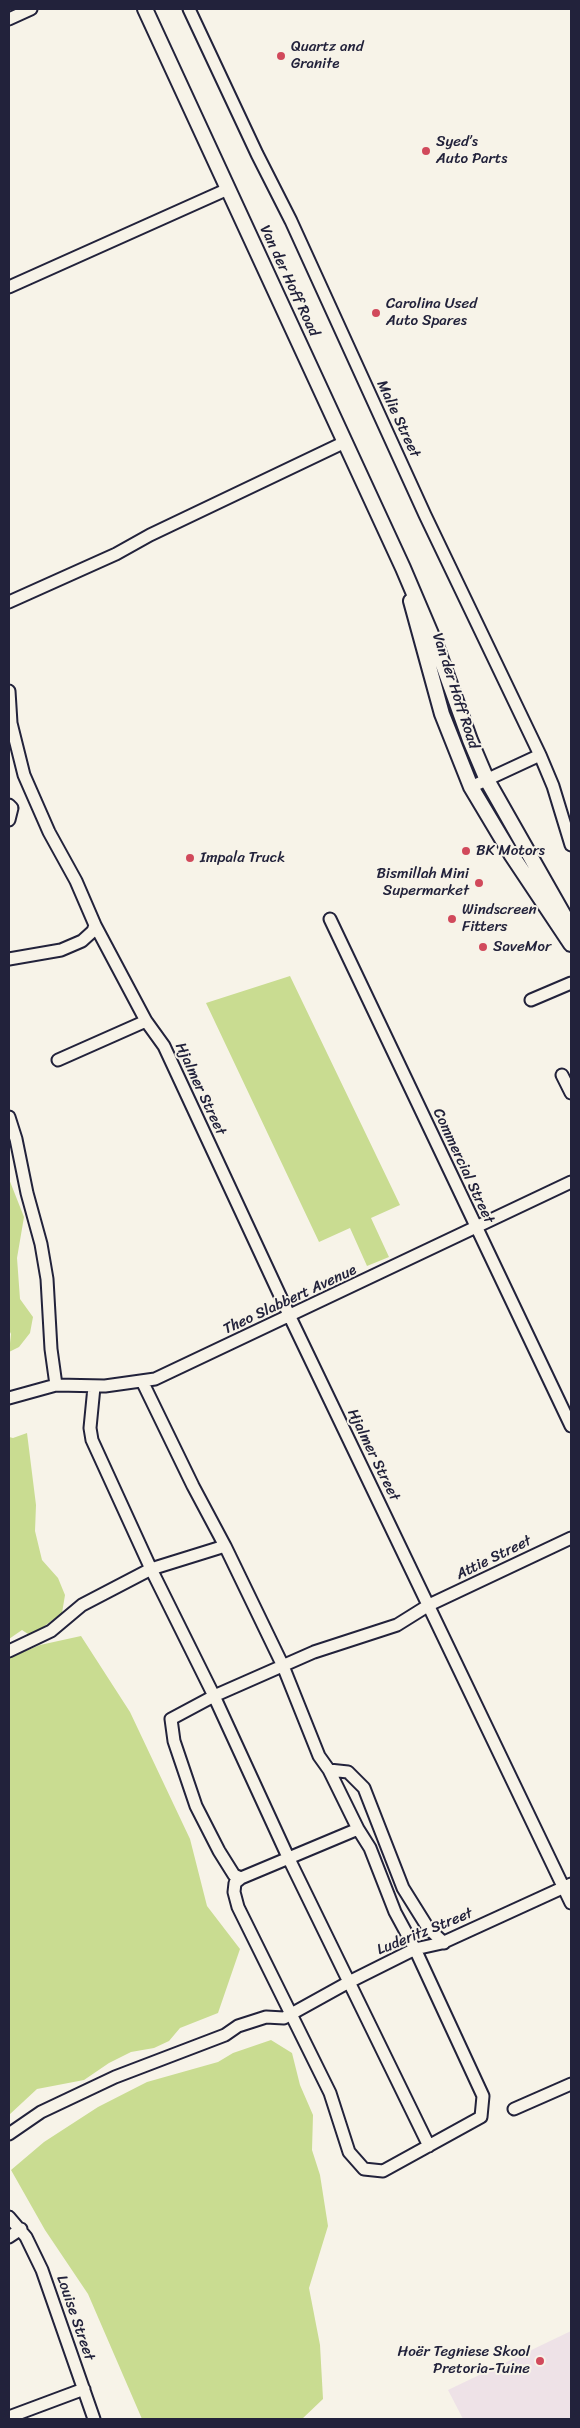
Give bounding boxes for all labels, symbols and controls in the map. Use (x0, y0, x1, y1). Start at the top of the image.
place label: Quartz and Granite (291, 38, 364, 73)
marker: Quartz and Granite (275, 50, 287, 62)
place label: Syed’s Auto Parts (436, 133, 507, 168)
marker: Syed’s Auto Parts (420, 145, 432, 157)
street label: Van der Hoff Road (255, 223, 323, 339)
place label: Carolina Used Auto Spares (386, 295, 477, 330)
marker: Carolina Used Auto Spares (370, 307, 382, 319)
street label: Malie Street (372, 378, 424, 460)
street label: Van der Hoff Road (428, 631, 482, 751)
place label: BK Motors (476, 842, 545, 860)
marker: BK Motors (460, 845, 472, 857)
place label: Impala Truck (200, 849, 285, 867)
marker: Impala Truck (184, 852, 196, 864)
place label: Bismillah Mini Supermarket (376, 865, 469, 900)
marker: Bismillah Mini Supermarket (473, 877, 485, 889)
place label: Windscreen Fitters (462, 901, 537, 936)
marker: Windscreen Fitters (446, 913, 458, 925)
place label: SaveMor (493, 938, 551, 956)
marker: SaveMor (477, 941, 489, 953)
street label: Hjalmer Street (171, 1040, 229, 1138)
street label: Commercial Street (428, 1106, 498, 1226)
street label: Theo Slabbert Avenue (221, 1261, 359, 1339)
street label: Hjalmer Street (343, 1406, 403, 1504)
street label: Attie Street (453, 1532, 535, 1584)
street label: Luderitz Street (375, 1905, 475, 1959)
street label: Louise Street (52, 2273, 98, 2363)
place label: Hoër Tegniese Skool Pretoria-Tuine (398, 2343, 530, 2378)
marker: Hoër Tegniese Skool Pretoria-Tuine (534, 2355, 546, 2367)

